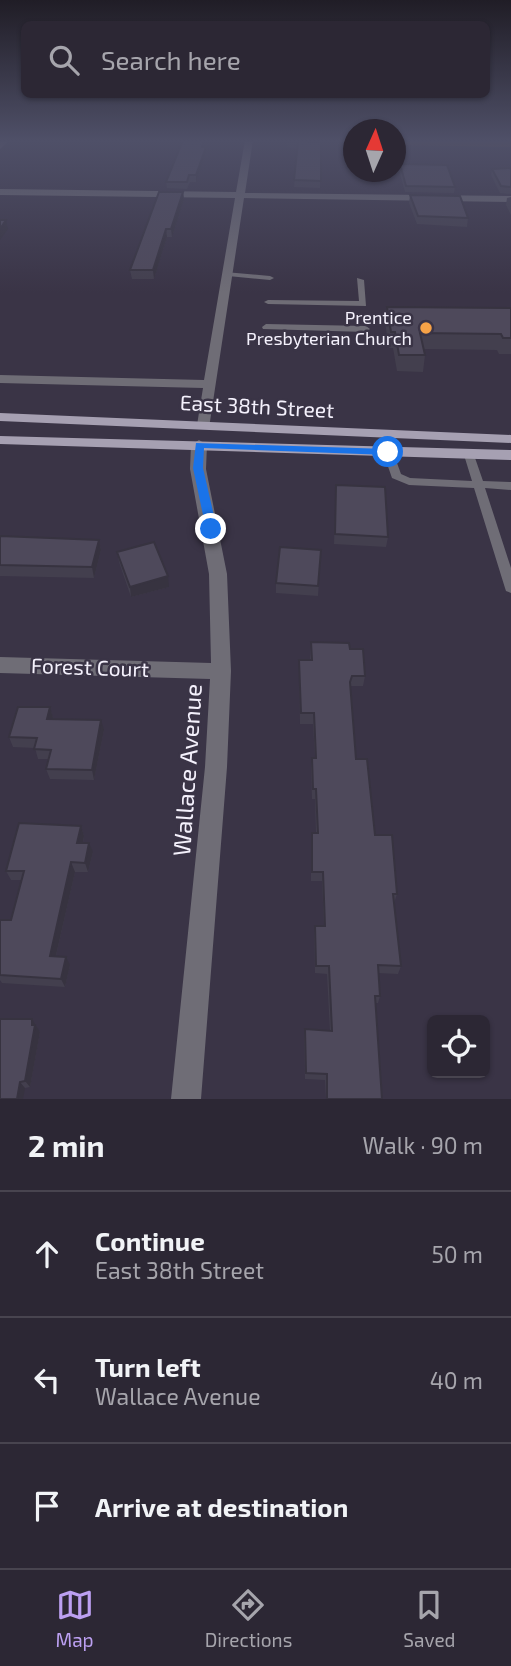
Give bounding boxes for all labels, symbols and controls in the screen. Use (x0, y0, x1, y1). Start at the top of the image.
search box (21, 21, 490, 98)
icon: search (45, 41, 83, 79)
text: Search here (101, 44, 241, 75)
north arrow (343, 119, 406, 182)
place label: Prentice Presbyterian Church (246, 306, 412, 349)
marker: Prentice Presbyterian Church (418, 320, 434, 336)
street label: East 38th Street (179, 389, 335, 422)
route start (372, 436, 403, 467)
route end (195, 513, 226, 544)
street label: Forest Court (31, 652, 149, 681)
street label: Wallace Avenue (166, 683, 207, 857)
map controls (427, 1015, 490, 1078)
button: locate (427, 1015, 490, 1078)
text: 2 min (28, 1127, 105, 1163)
text: Walk · 90 m (363, 1131, 483, 1159)
text: Continue (95, 1225, 205, 1256)
icon: ahead (28, 1235, 66, 1273)
text: 50 m (432, 1240, 483, 1268)
text: East 38th Street (95, 1256, 264, 1284)
text: Turn left (95, 1351, 201, 1382)
icon: left (28, 1361, 66, 1399)
text: 40 m (430, 1366, 483, 1394)
text: Wallace Avenue (95, 1382, 261, 1410)
icon: arrive (28, 1487, 66, 1525)
text: Arrive at destination (95, 1491, 348, 1522)
tab: Map (56, 1586, 94, 1651)
tab: Directions (205, 1586, 292, 1651)
tab: Saved (403, 1586, 455, 1651)

